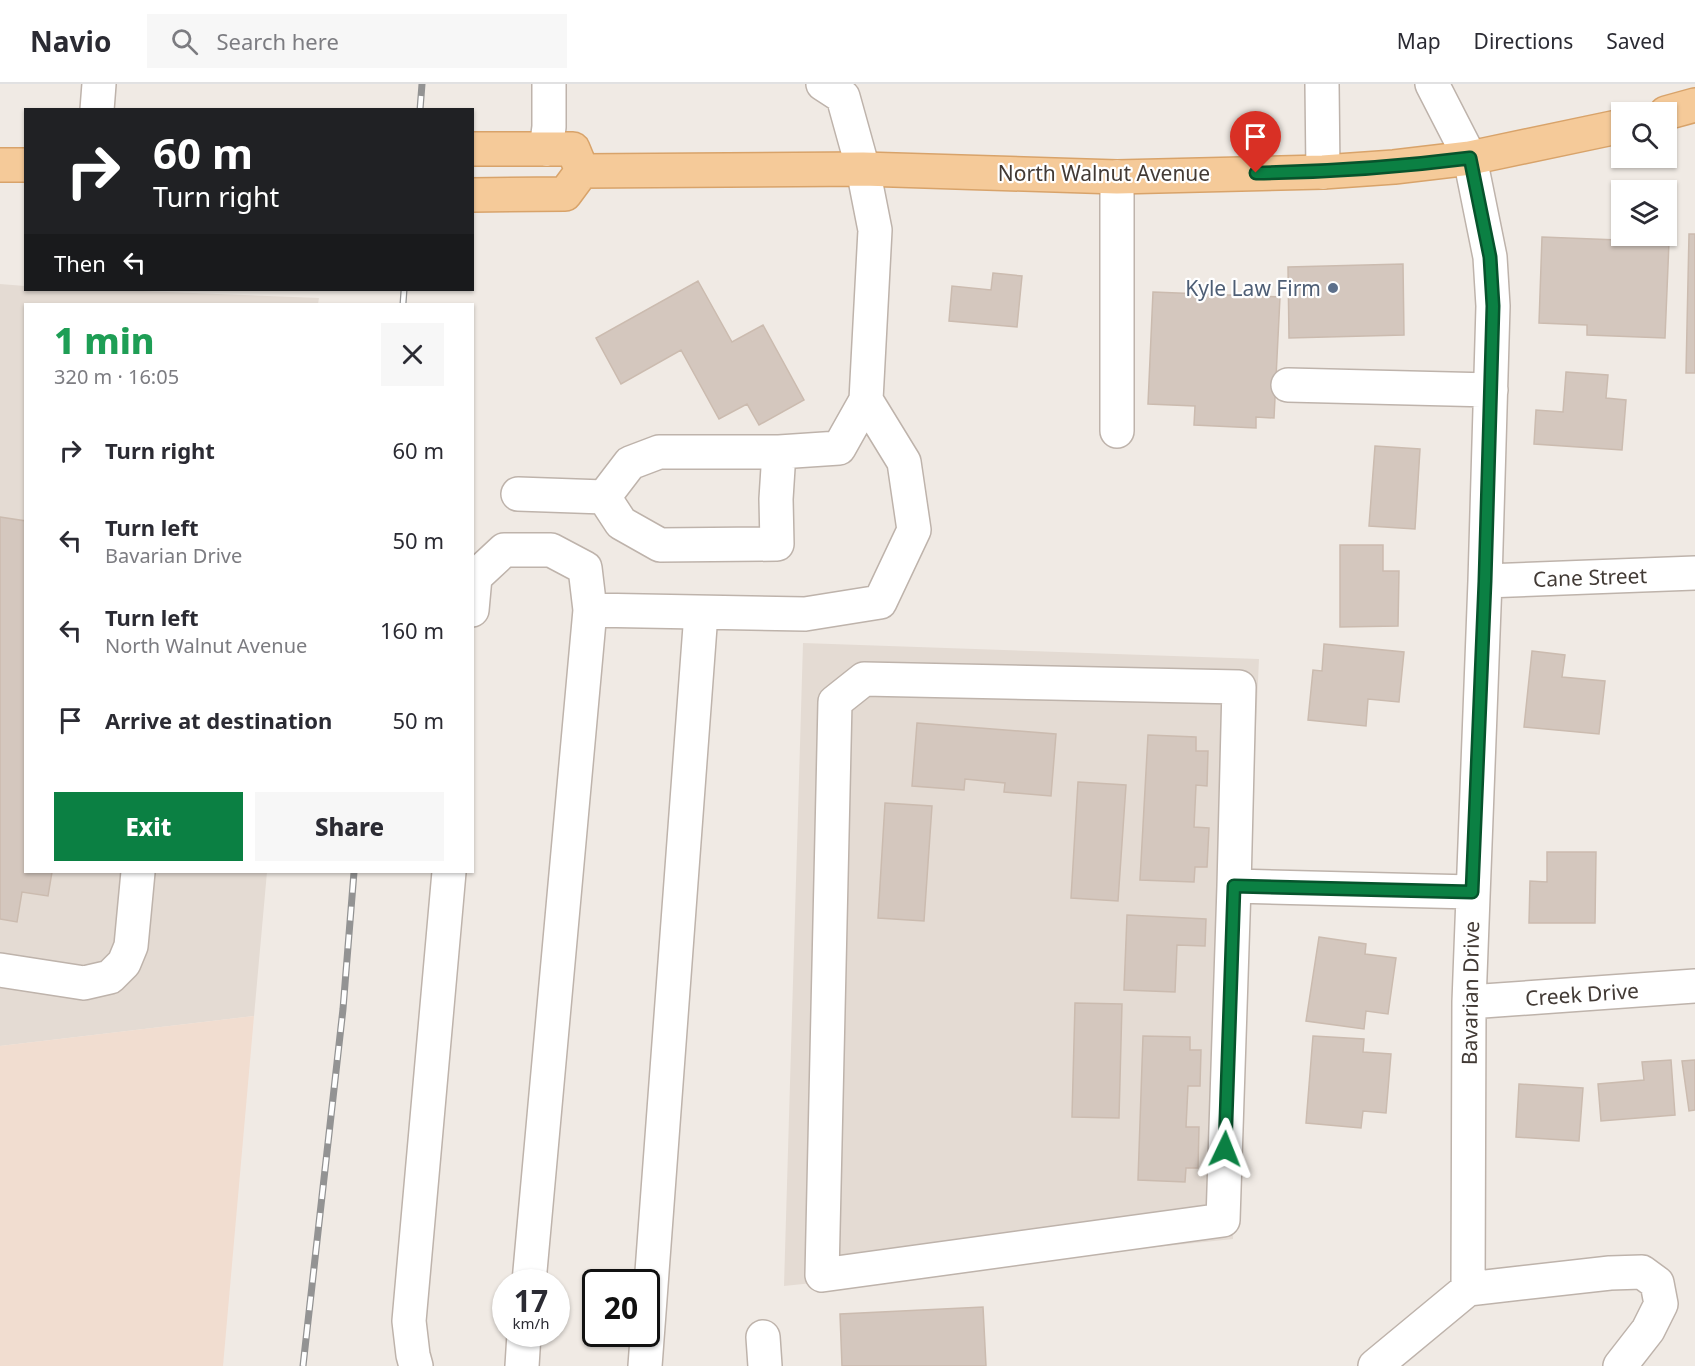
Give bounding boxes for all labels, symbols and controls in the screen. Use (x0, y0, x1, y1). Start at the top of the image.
search box (147, 14, 567, 68)
text: Navio (30, 22, 111, 60)
icon: search (168, 25, 201, 58)
text: Search here (216, 26, 339, 56)
text: Map (1397, 27, 1441, 55)
text: Directions (1474, 27, 1573, 55)
text: Saved (1606, 27, 1665, 55)
map controls (1611, 102, 1677, 246)
button: search (1611, 102, 1677, 168)
pin (1230, 111, 1281, 173)
icon: arrive (1239, 120, 1272, 153)
text: 60 m (153, 124, 253, 181)
icon: right (54, 132, 132, 210)
street label: North Walnut Avenue (998, 159, 1210, 187)
text: Turn right (153, 178, 279, 215)
button: layers (1611, 180, 1677, 246)
icon: left (118, 246, 151, 279)
text: Then (54, 248, 106, 278)
place label: Kyle Law Firm (1185, 274, 1321, 302)
marker: Kyle Law Firm (1326, 281, 1340, 295)
text: 1 min (54, 316, 155, 365)
button: close (381, 323, 444, 386)
text: 320 m · 16:05 (54, 363, 179, 390)
icon: right (54, 434, 87, 467)
text: Turn right (105, 435, 215, 465)
text: 60 m (393, 435, 444, 465)
text: Turn left (105, 512, 199, 542)
icon: left (54, 524, 87, 557)
text: 50 m (393, 525, 444, 555)
text: Bavarian Drive (105, 542, 242, 569)
street label: Cane Street (1533, 561, 1648, 593)
text: Turn left (105, 602, 199, 632)
icon: left (54, 614, 87, 647)
text: 160 m (380, 615, 444, 645)
text: North Walnut Avenue (105, 632, 307, 659)
icon: arrive (54, 704, 87, 737)
text: Arrive at destination (105, 705, 332, 735)
text: 50 m (393, 705, 444, 735)
button: Exit (54, 792, 243, 861)
button: Share (255, 792, 444, 861)
street label: Bavarian Drive (1455, 921, 1485, 1065)
street label: Creek Drive (1524, 976, 1640, 1012)
position arrow (1193, 1117, 1257, 1181)
speed limit sign: 20 (582, 1269, 660, 1347)
text: 17 (514, 1280, 548, 1321)
text: km/h (513, 1313, 549, 1333)

